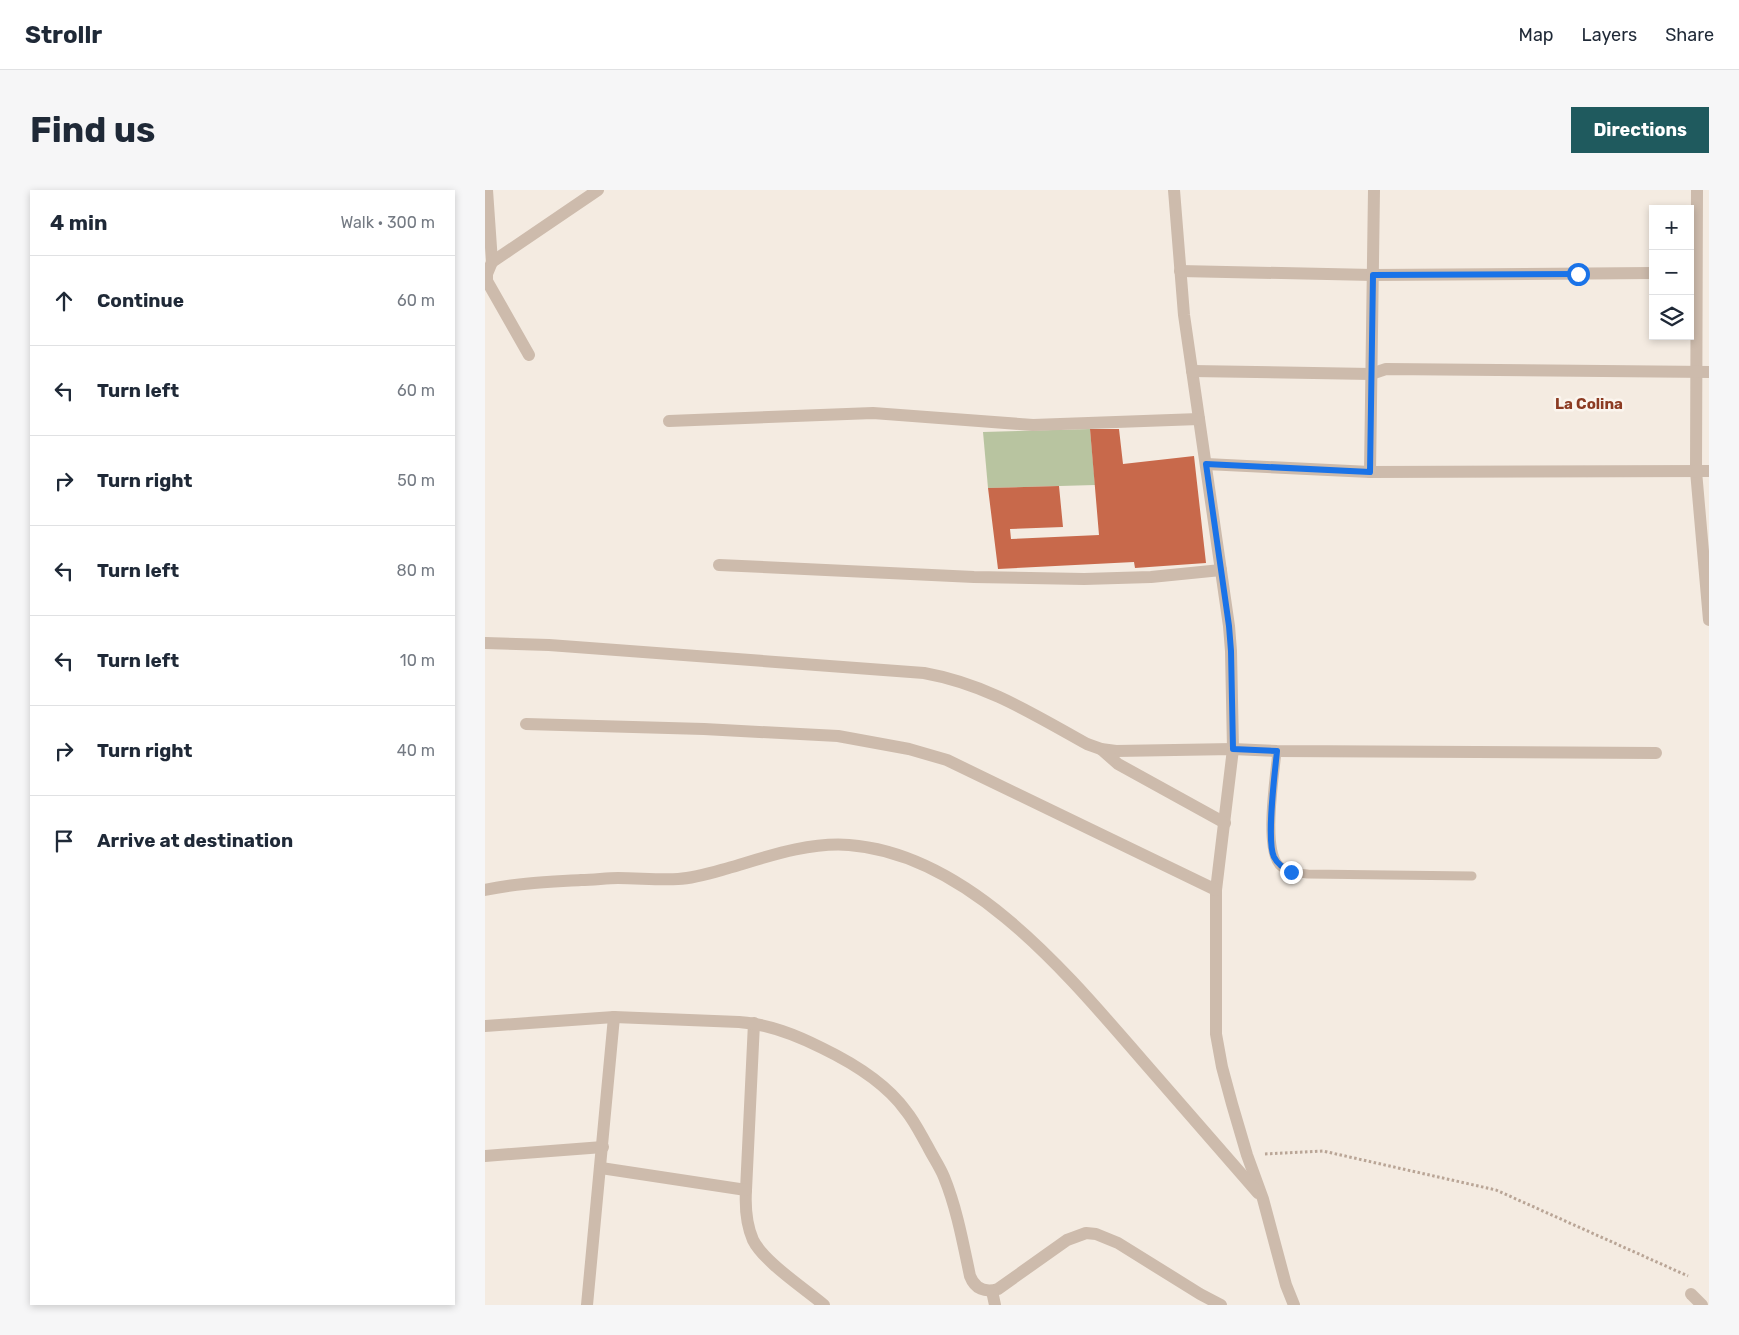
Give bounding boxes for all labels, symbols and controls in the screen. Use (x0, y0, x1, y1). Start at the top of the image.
text: Strollr (25, 21, 102, 49)
text: Map (1519, 24, 1554, 46)
text: Layers (1582, 24, 1637, 46)
text: Share (1665, 24, 1714, 46)
button: Directions (1571, 107, 1709, 153)
text: Find us (30, 109, 155, 151)
map controls (1649, 205, 1694, 340)
button: + (1649, 205, 1694, 250)
text: 4 min (50, 210, 108, 235)
text: Walk · 300 m (341, 213, 435, 232)
button: − (1649, 250, 1694, 295)
route start (1567, 263, 1590, 286)
icon: ahead (50, 287, 78, 315)
text: Continue (97, 289, 184, 312)
text: 60 m (397, 291, 435, 310)
button: layers (1649, 295, 1694, 340)
icon: left (50, 377, 78, 405)
text: Turn left (97, 379, 179, 402)
text: 60 m (397, 381, 435, 400)
district label: La Colina (1555, 395, 1623, 413)
icon: right (50, 467, 78, 495)
text: Turn right (97, 469, 192, 492)
text: 50 m (397, 471, 435, 490)
icon: left (50, 557, 78, 585)
text: Turn left (97, 559, 179, 582)
text: 80 m (397, 561, 435, 580)
icon: left (50, 647, 78, 675)
text: Turn left (97, 649, 179, 672)
text: 10 m (400, 651, 435, 670)
icon: right (50, 737, 78, 765)
text: Turn right (97, 739, 192, 762)
text: 40 m (397, 741, 435, 760)
icon: arrive (50, 827, 78, 855)
text: Arrive at destination (97, 829, 293, 852)
route end (1280, 861, 1303, 884)

